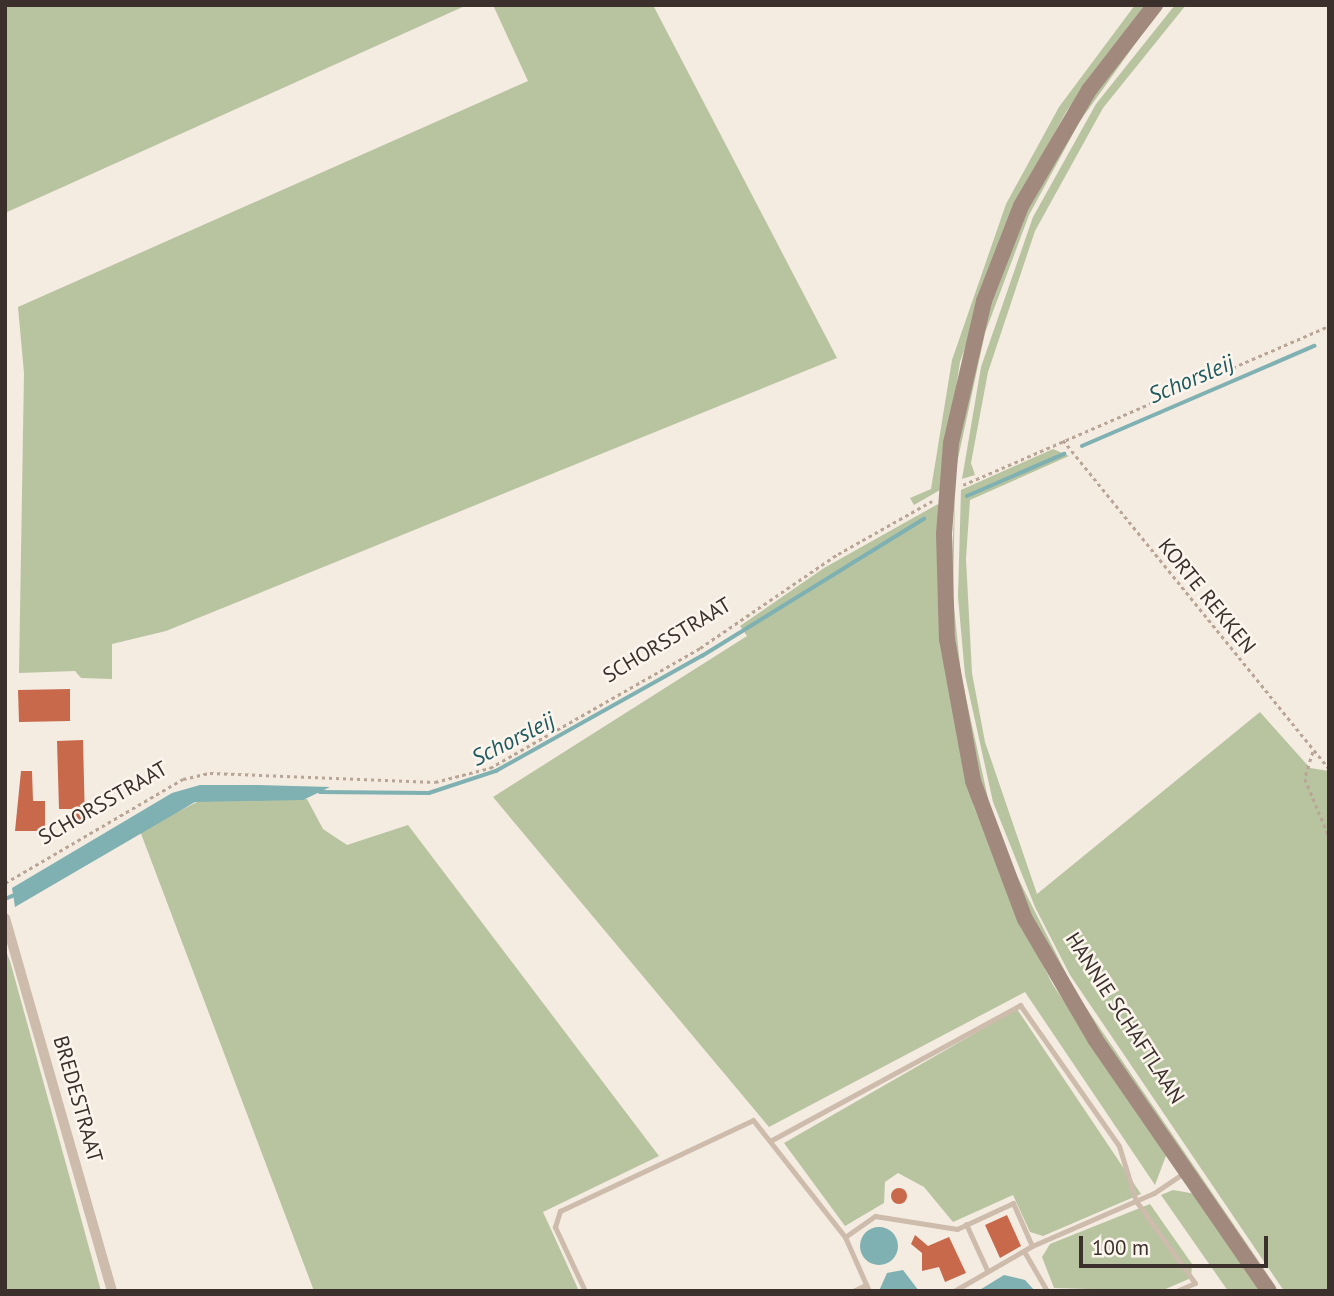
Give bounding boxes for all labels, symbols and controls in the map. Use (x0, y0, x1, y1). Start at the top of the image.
water label: Schorsleij (1144, 349, 1238, 409)
street label: KORTE REKKEN (1153, 533, 1261, 659)
street label: SCHORSSTRAAT (598, 592, 736, 688)
water label: Schorsleij (467, 706, 559, 772)
street label: SCHORSSTRAAT (34, 756, 172, 850)
street label: HANNIE SCHAFTLAAN (1060, 928, 1190, 1108)
street label: BREDESTRAAT (48, 1033, 108, 1165)
scale bar (1082, 1222, 1271, 1266)
text: 100 m (1092, 1234, 1149, 1261)

